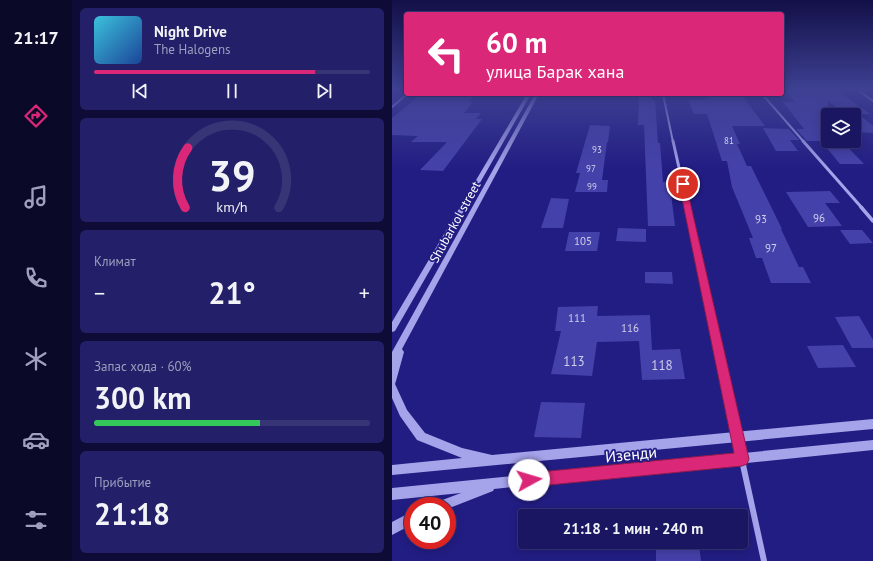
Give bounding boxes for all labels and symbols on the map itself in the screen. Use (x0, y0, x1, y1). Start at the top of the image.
house number: 81 (724, 135, 734, 146)
house number: 93 (592, 144, 602, 155)
house number: 97 (586, 163, 596, 174)
pin (666, 167, 700, 201)
street label: Shubarkol street (426, 178, 485, 266)
house number: 99 (587, 181, 597, 192)
house number: 96 (813, 211, 825, 225)
house number: 93 (755, 212, 767, 226)
house number: 105 (574, 234, 592, 248)
house number: 97 (765, 241, 777, 255)
house number: 111 (568, 311, 586, 325)
house number: 116 (621, 321, 639, 335)
house number: 113 (563, 353, 585, 370)
house number: 118 (651, 357, 673, 374)
street label: Изенди (604, 441, 658, 467)
position arrow (508, 459, 550, 501)
speed limit sign: 40 (404, 497, 456, 549)

